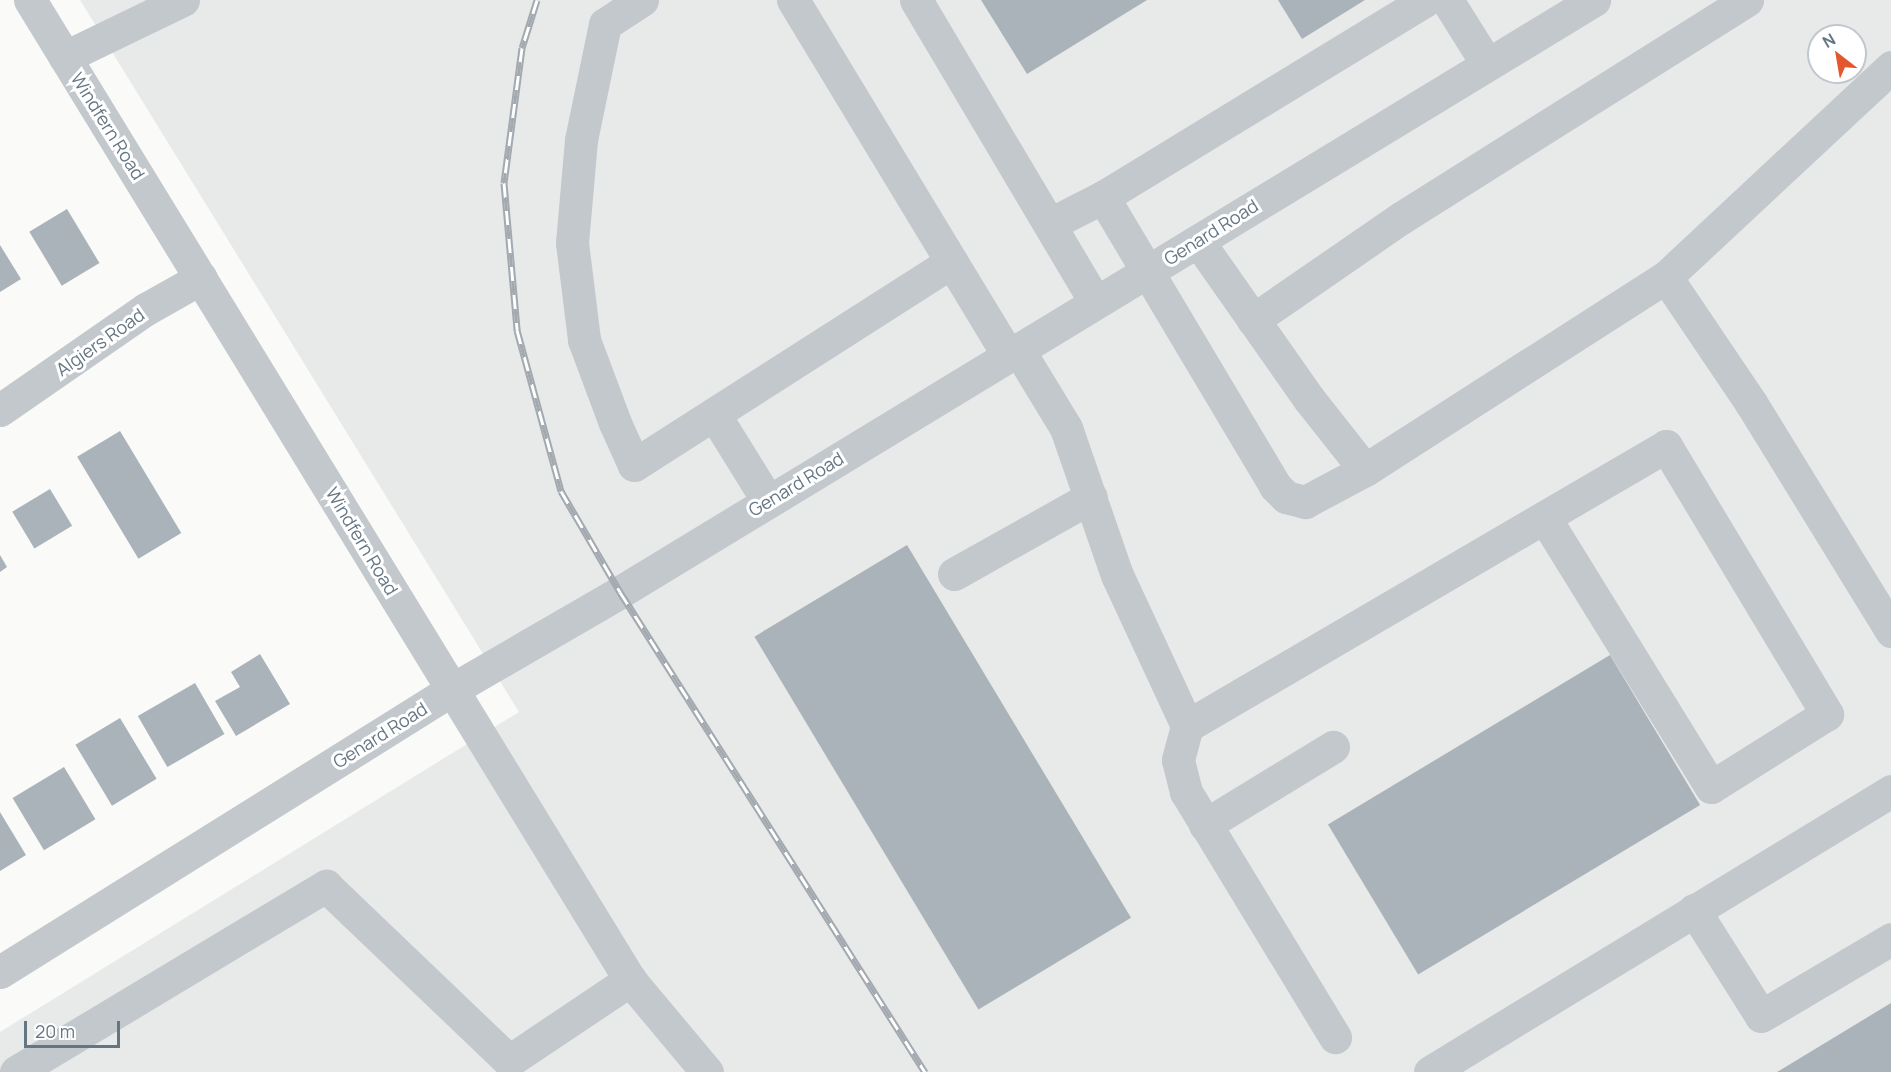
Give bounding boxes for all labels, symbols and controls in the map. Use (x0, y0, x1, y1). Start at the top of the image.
north arrow (1807, 24, 1867, 84)
text: N (1818, 28, 1839, 53)
street label: Windfern Road (67, 69, 149, 183)
street label: Genard Road (1160, 195, 1262, 269)
street label: Algiers Road (52, 304, 148, 380)
street label: Genard Road (745, 447, 847, 521)
street label: Windfern Road (321, 483, 403, 599)
street label: Genard Road (329, 698, 431, 772)
scale bar (27, 1009, 123, 1047)
text: 20 m (35, 1019, 75, 1043)

